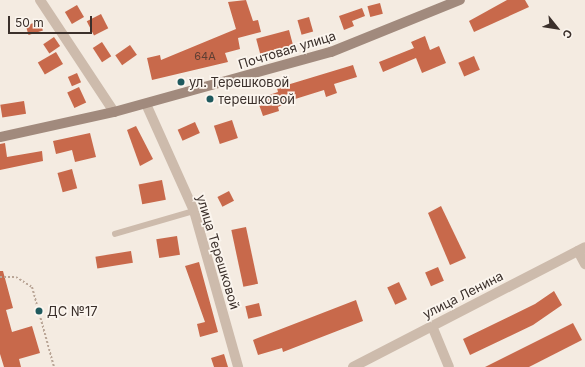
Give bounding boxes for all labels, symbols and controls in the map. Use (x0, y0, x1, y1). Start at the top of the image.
scale bar (10, 8, 94, 34)
north arrow (537, 8, 577, 48)
text: 50 m (15, 15, 44, 30)
text: С (559, 27, 575, 41)
street label: Почтовая улица (236, 28, 338, 72)
house number: 64А (194, 49, 216, 63)
place label: ул. Терешковой (189, 74, 289, 90)
marker: ул. Терешковой (176, 77, 186, 87)
place label: терешковой (218, 91, 295, 107)
marker: терешковой (205, 94, 215, 104)
street label: улица Терешковой (193, 193, 243, 311)
street label: улица Ленина (420, 268, 506, 322)
place label: ДС №17 (47, 303, 98, 319)
marker: ДС №17 (34, 306, 44, 316)

